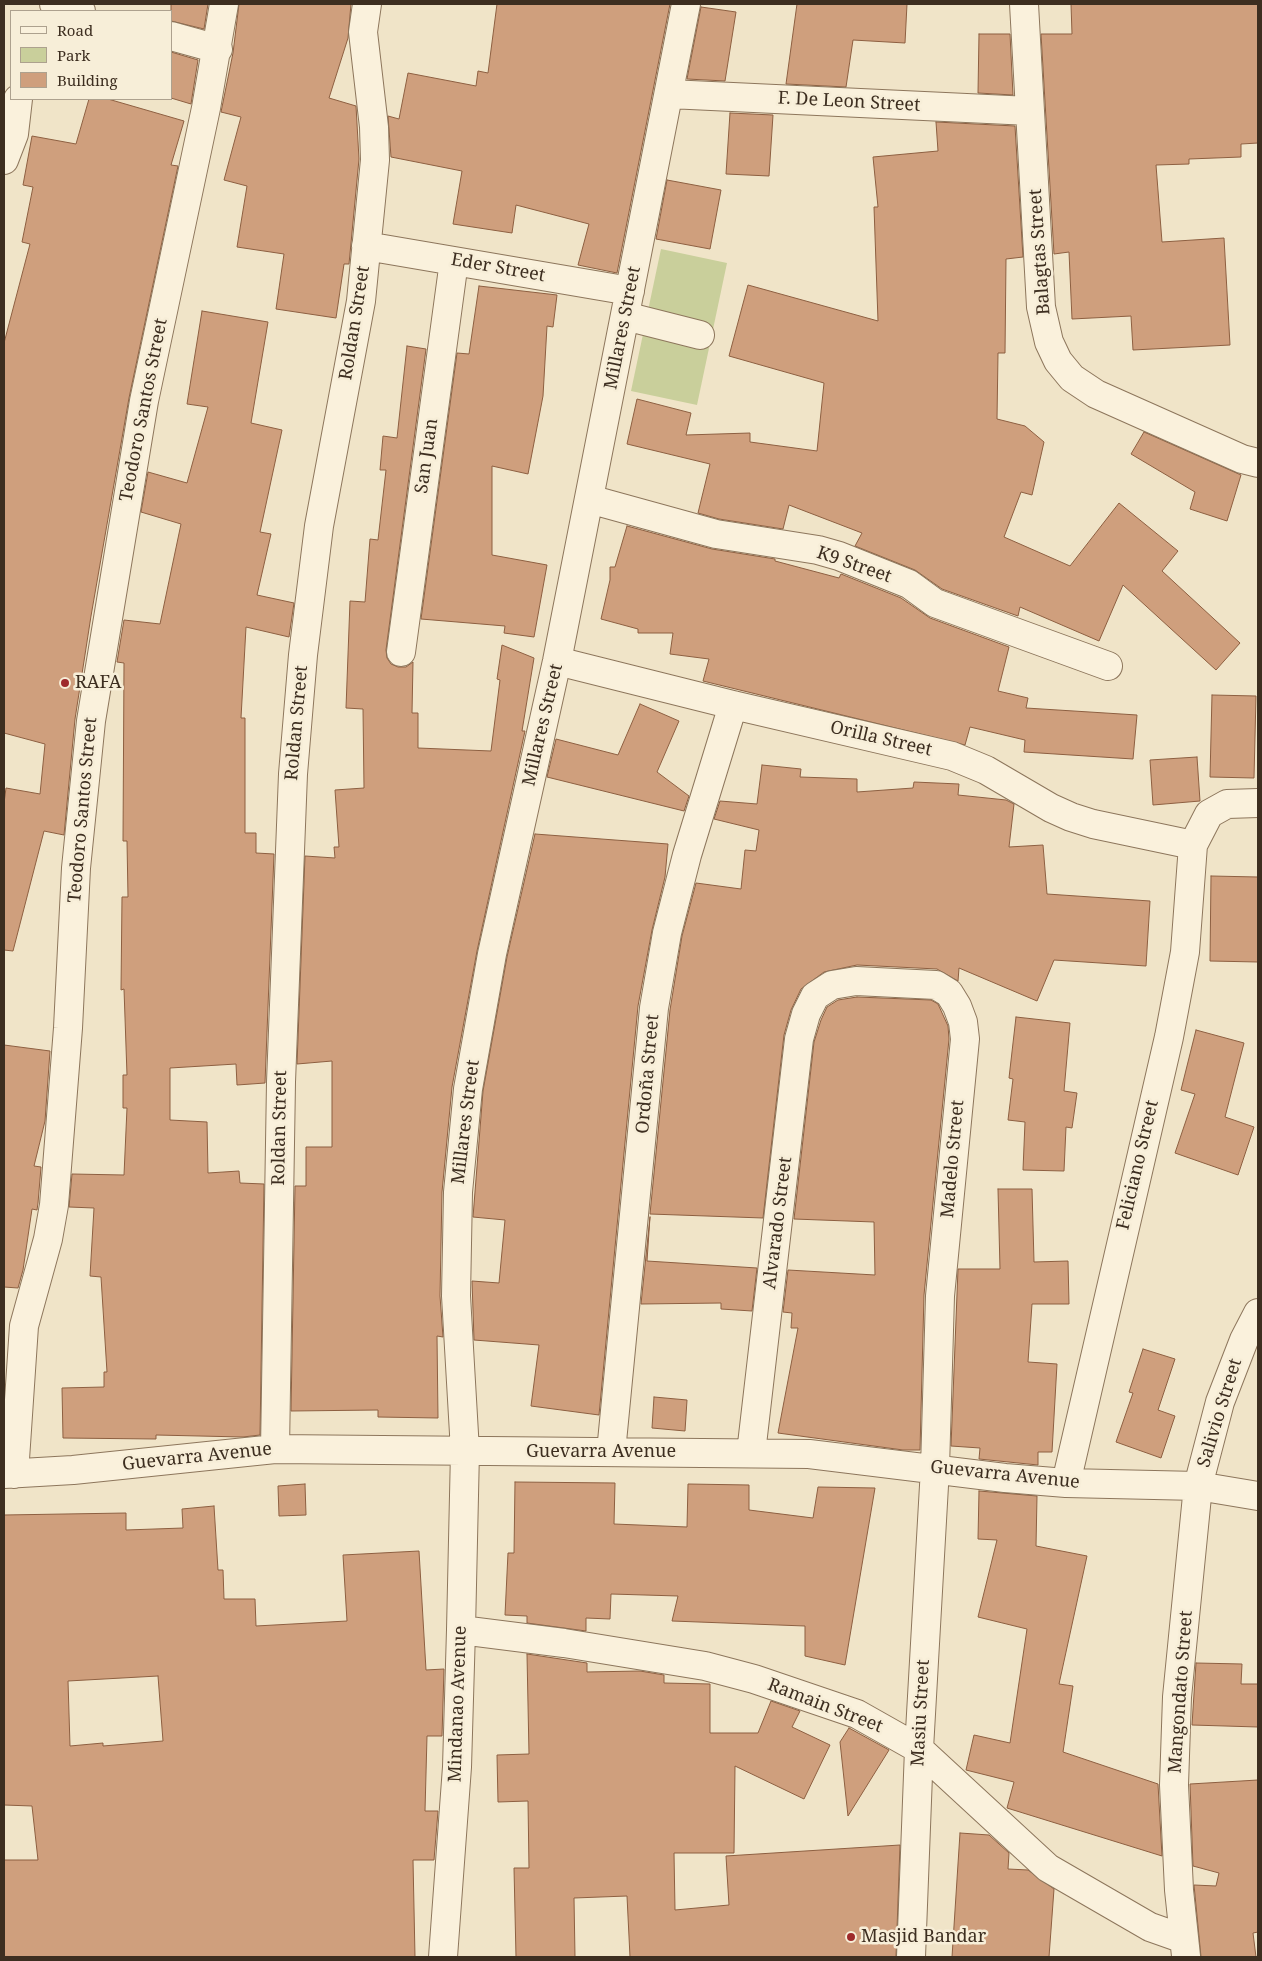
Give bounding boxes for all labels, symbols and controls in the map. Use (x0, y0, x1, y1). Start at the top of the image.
legend (10, 10, 172, 100)
text: Road (57, 20, 93, 40)
text: Park (57, 45, 90, 65)
text: Building (57, 70, 118, 90)
street label: F. De Leon Street (777, 87, 921, 117)
street label: Balagtas Street (1025, 188, 1055, 316)
street label: Eder Street (449, 249, 547, 287)
street label: Roldan Street (335, 264, 375, 382)
street label: Millares Street (600, 265, 646, 391)
street label: Teodoro Santos Street (116, 316, 172, 504)
street label: San Juan (411, 417, 443, 495)
street label: K9 Street (814, 542, 894, 588)
street label: Millares Street (518, 662, 568, 788)
street label: Roldan Street (281, 665, 313, 781)
place label: RAFA (75, 672, 122, 694)
marker: RAFA (59, 677, 71, 689)
street label: Teodoro Santos Street (64, 716, 102, 904)
street label: Orilla Street (828, 717, 934, 761)
street label: Ordoña Street (632, 1013, 664, 1135)
street label: Millares Street (448, 1059, 484, 1185)
street label: Roldan Street (268, 1070, 292, 1186)
street label: Feliciano Street (1113, 1098, 1163, 1232)
street label: Madelo Street (937, 1099, 969, 1219)
street label: Alvarado Street (759, 1155, 797, 1291)
street label: Salivio Street (1193, 1356, 1247, 1470)
street label: Guevarra Avenue (121, 1438, 273, 1476)
street label: Guevarra Avenue (526, 1441, 676, 1463)
street label: Guevarra Avenue (929, 1456, 1081, 1494)
street label: Mangondato Street (1165, 1610, 1197, 1774)
street label: Mindanao Avenue (444, 1625, 472, 1783)
street label: Masiu Street (907, 1659, 935, 1767)
street label: Ramain Street (764, 1674, 886, 1738)
place label: Masjid Bandar (861, 1926, 986, 1948)
marker: Masjid Bandar (845, 1931, 857, 1943)

